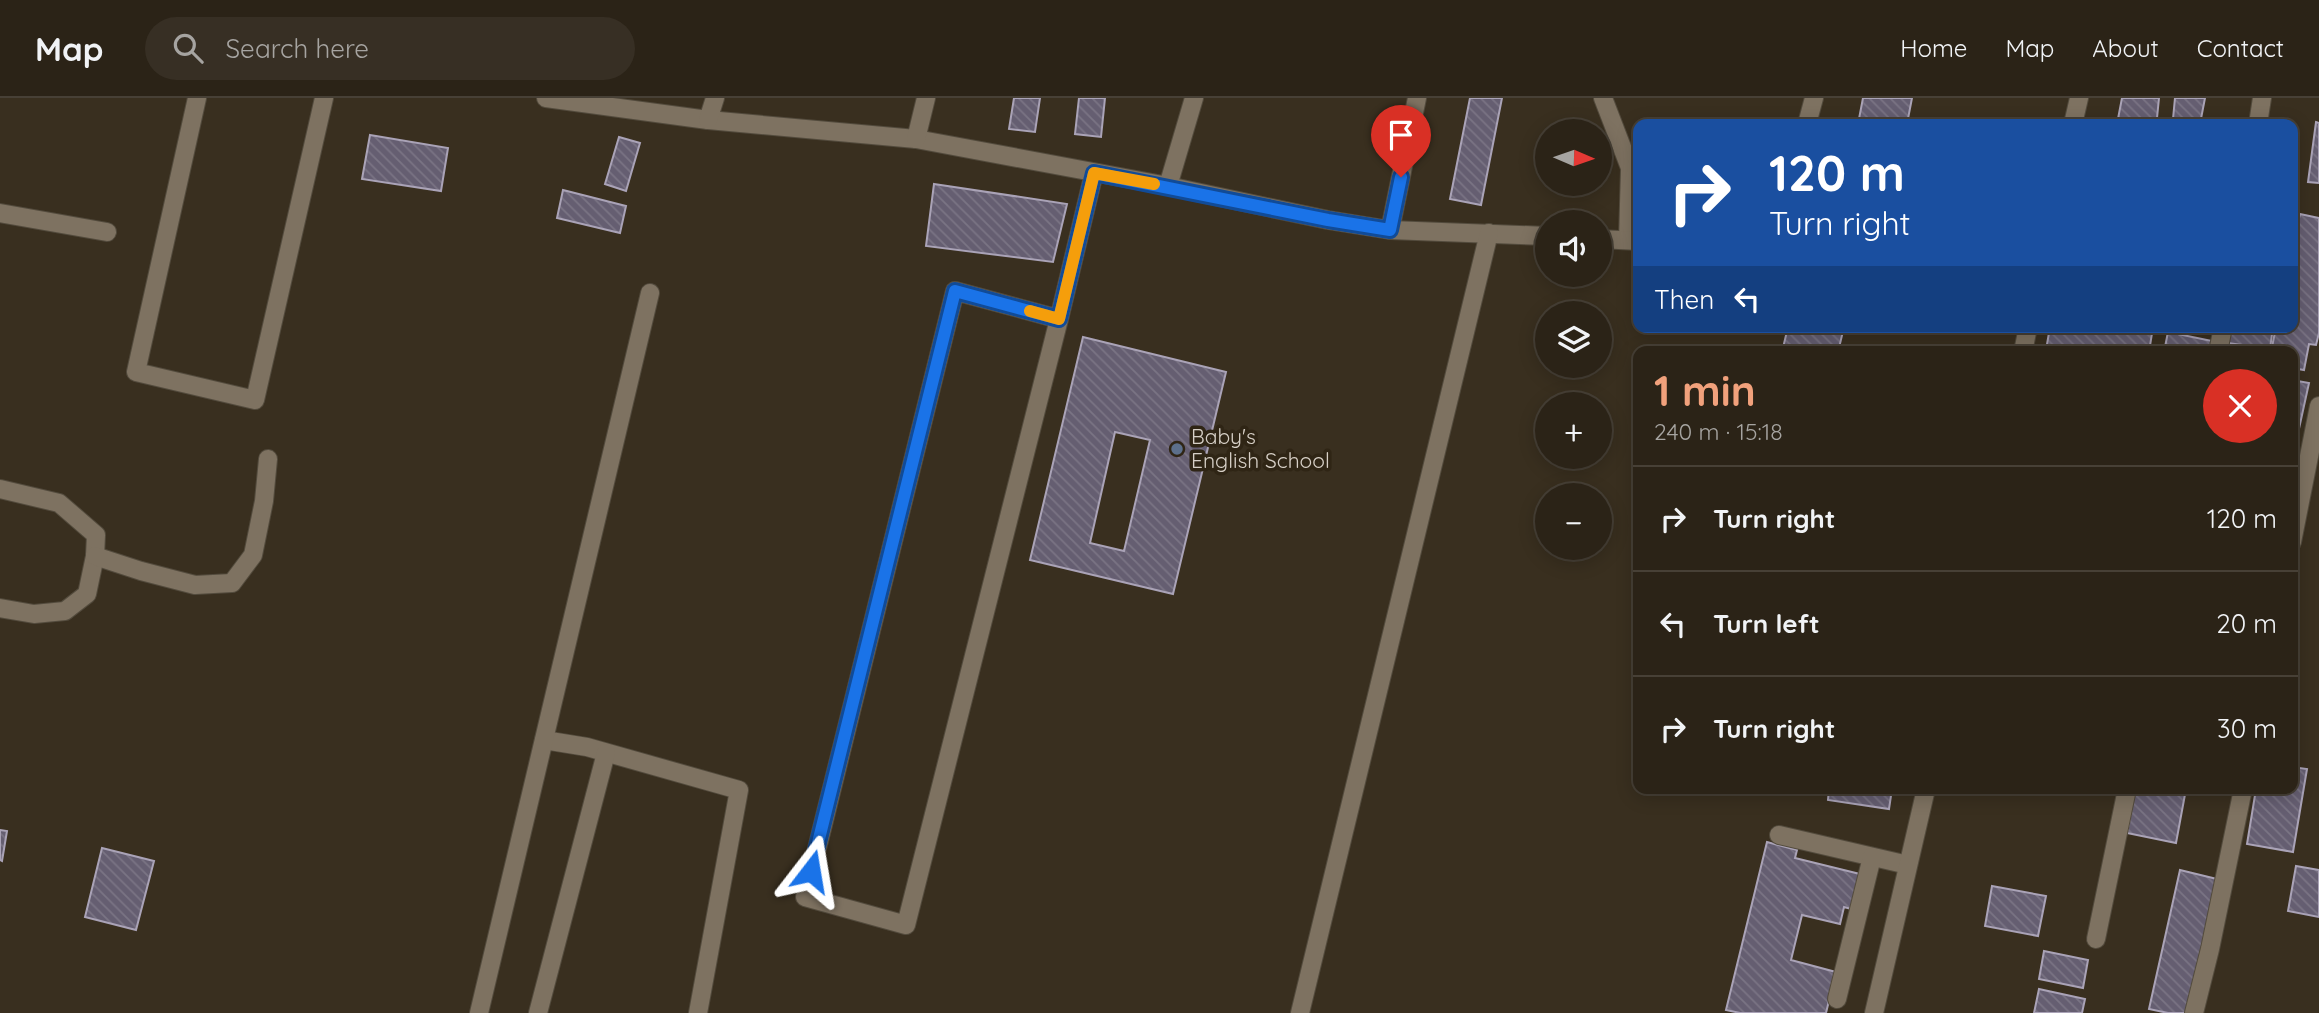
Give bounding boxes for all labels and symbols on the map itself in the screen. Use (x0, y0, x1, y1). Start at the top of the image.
pin (1371, 105, 1431, 177)
north arrow (1535, 119, 1612, 196)
place label: Baby's English School (1191, 423, 1330, 473)
marker: Baby's English School (1169, 441, 1185, 457)
position arrow (774, 834, 848, 908)

